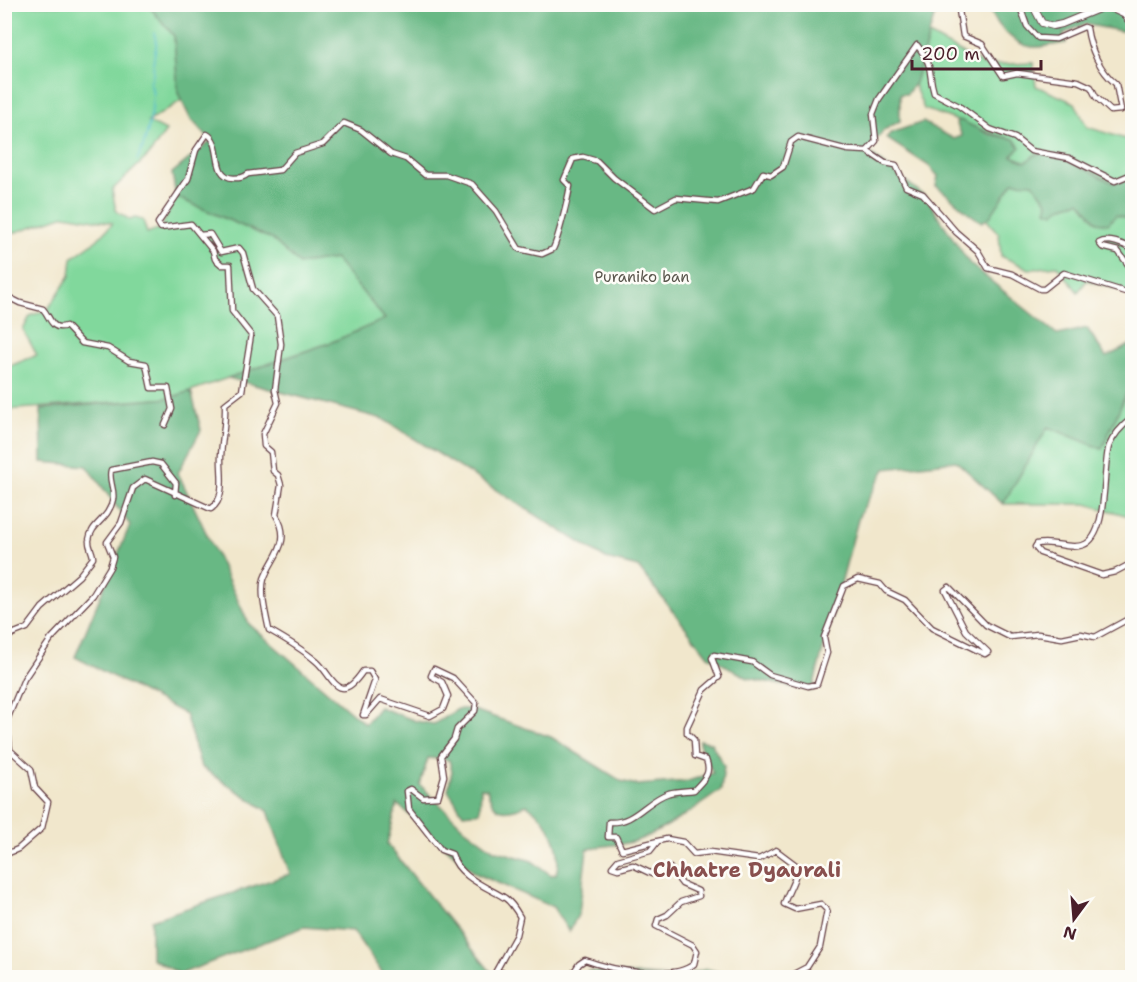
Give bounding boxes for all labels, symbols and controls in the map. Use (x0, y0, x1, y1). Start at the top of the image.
scale bar (912, 33, 1041, 71)
text: 200 m (921, 42, 980, 66)
park label: Puraniko ban (595, 267, 689, 287)
district label: Chhatre Dyaurali (653, 856, 841, 884)
north arrow (1044, 889, 1104, 949)
text: N (1061, 921, 1079, 945)

